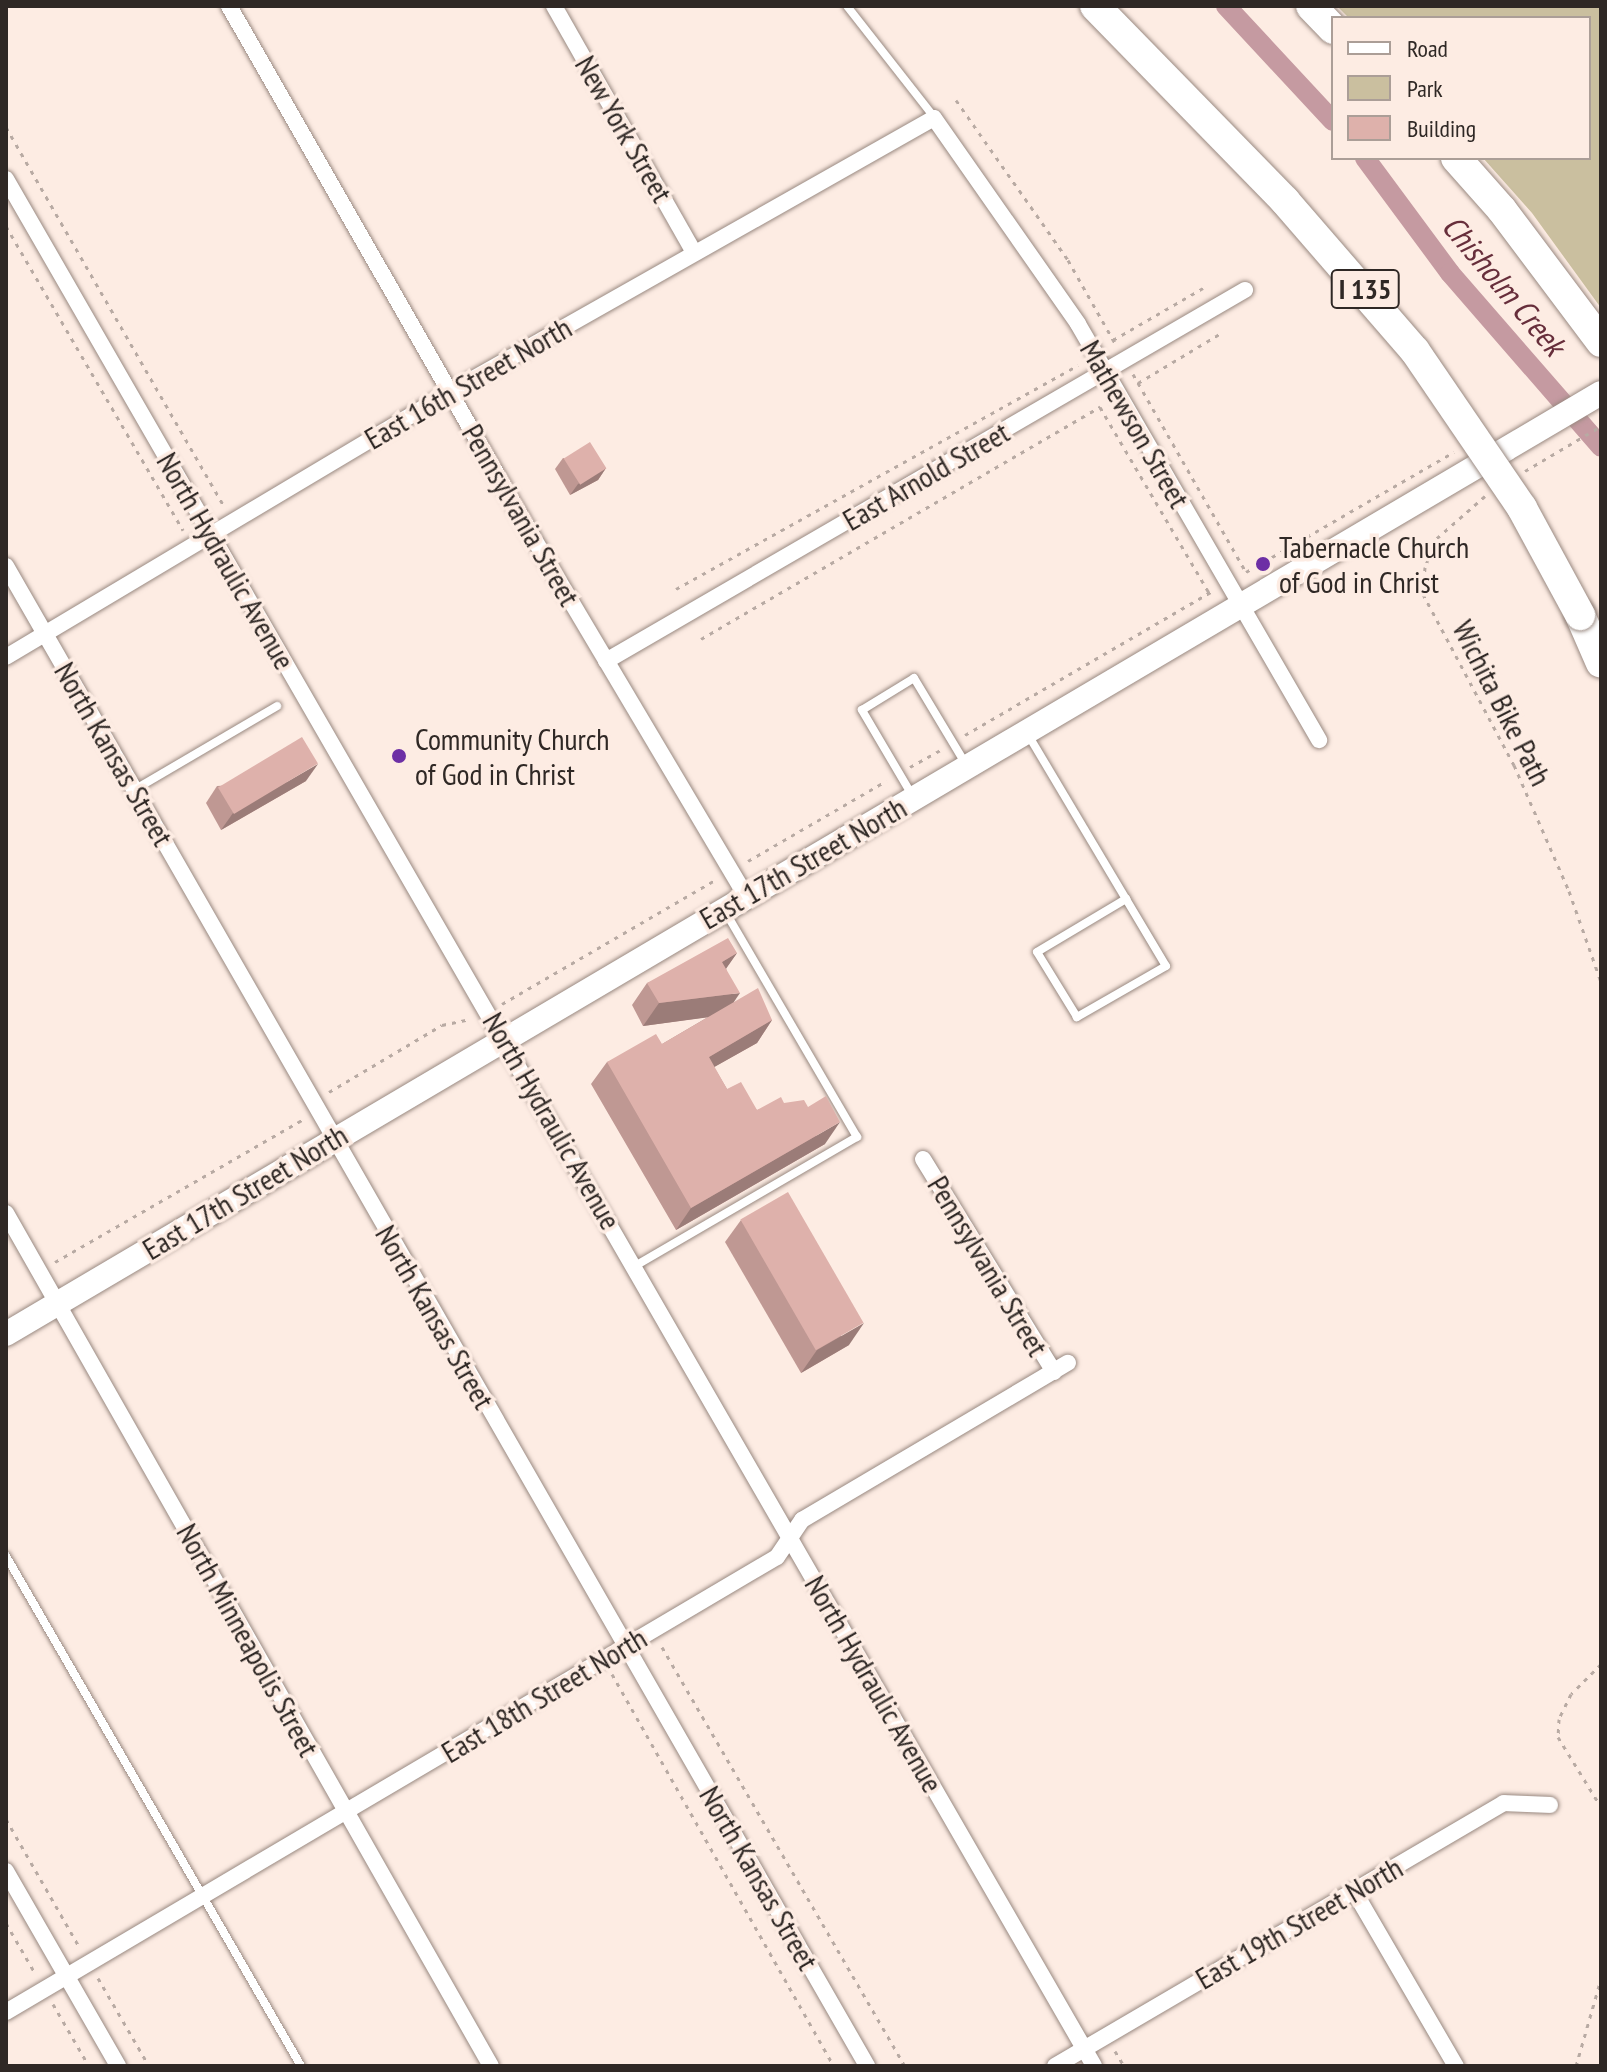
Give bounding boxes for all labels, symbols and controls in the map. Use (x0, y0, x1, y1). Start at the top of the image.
legend (1331, 16, 1591, 160)
text: Road (1407, 33, 1448, 64)
street label: New York Street (567, 49, 681, 209)
text: Park (1407, 73, 1443, 104)
text: Building (1407, 113, 1476, 144)
water label: Chisholm Creek (1434, 207, 1574, 363)
road number: I 135 (1329, 265, 1401, 313)
street label: East 16th Street North (358, 309, 578, 457)
street label: Mathewson Street (1073, 334, 1197, 514)
street label: East Arnold Street (836, 414, 1016, 538)
street label: Pennsylvania Street (455, 418, 587, 612)
street label: North Hydraulic Avenue (149, 446, 303, 676)
place label: Tabernacle Church of God in Christ (1279, 529, 1469, 600)
marker: Tabernacle Church of God in Christ (1254, 555, 1272, 573)
street label: Wichita Bike Path (1445, 614, 1559, 792)
street label: North Kansas Street (47, 656, 181, 852)
place label: Community Church of God in Christ (415, 721, 610, 792)
marker: Community Church of God in Christ (390, 747, 408, 765)
street label: East 17th Street North (693, 789, 913, 937)
street label: North Hydraulic Avenue (475, 1006, 629, 1236)
street label: East 17th Street North (136, 1117, 354, 1267)
street label: Pennsylvania Street (920, 1169, 1056, 1363)
street label: North Kansas Street (368, 1219, 502, 1415)
street label: North Minneapolis Street (169, 1517, 327, 1763)
street label: North Hydraulic Avenue (797, 1569, 951, 1799)
street label: East 18th Street North (435, 1620, 653, 1770)
street label: North Kansas Street (692, 1780, 826, 1976)
street label: East 19th Street North (1189, 1849, 1409, 1997)

